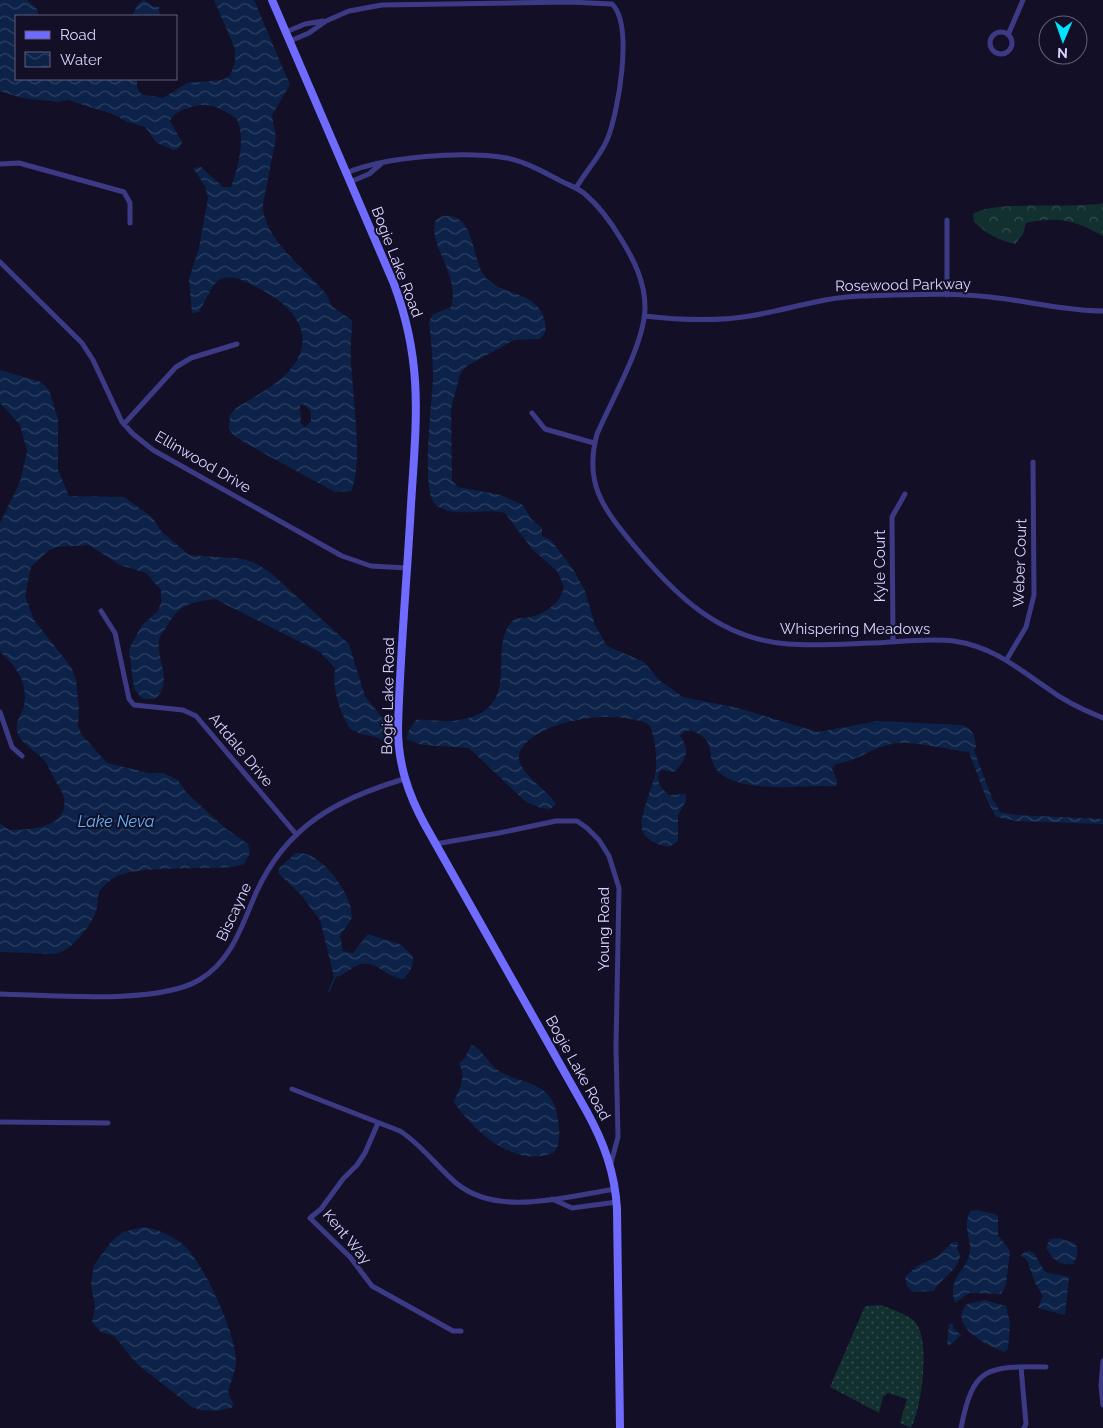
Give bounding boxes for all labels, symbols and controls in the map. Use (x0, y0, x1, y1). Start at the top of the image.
legend (15, 15, 178, 80)
north arrow (1038, 15, 1088, 65)
text: Road (60, 26, 96, 44)
text: N (1057, 45, 1068, 61)
text: Water (60, 51, 103, 69)
street label: Bogie Lake Road (368, 204, 426, 320)
street label: Rosewood Parkway (835, 275, 971, 295)
street label: Ellinwood Drive (152, 427, 254, 497)
street label: Weber Court (1009, 518, 1031, 608)
street label: Kyle Court (871, 530, 889, 602)
street label: Whispering Meadows (780, 620, 930, 638)
street label: Bogie Lake Road (378, 637, 398, 755)
street label: Artdale Drive (205, 710, 277, 791)
water label: Lake Neva (78, 812, 155, 831)
street label: Biscayne (213, 880, 255, 944)
street label: Young Road (595, 887, 613, 971)
street label: Bogie Lake Road (542, 1012, 614, 1124)
street label: Kent Way (319, 1206, 375, 1268)

